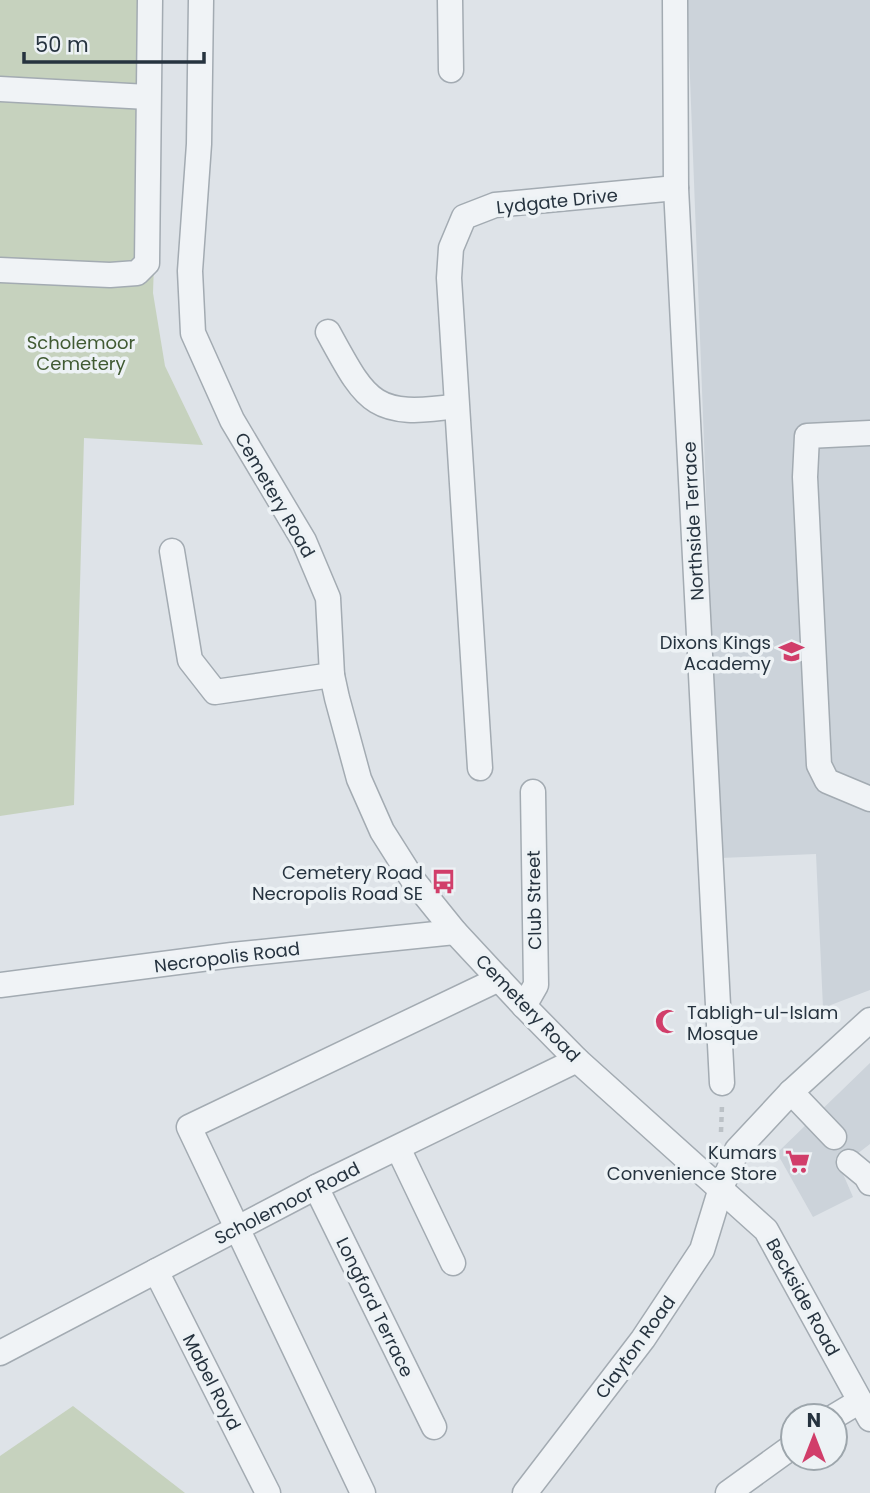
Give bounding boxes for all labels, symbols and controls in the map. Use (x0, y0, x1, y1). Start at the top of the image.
scale bar (24, 21, 205, 65)
text: 50 m (35, 30, 89, 59)
street label: Lydgate Drive (495, 182, 619, 220)
park label: Scholemoor Cemetery (27, 330, 135, 376)
street label: Cemetery Road (229, 428, 321, 562)
street label: Northside Terrace (676, 441, 710, 601)
place label: Dixons Kings Academy (660, 630, 771, 676)
school or university icon: Dixons Kings Academy (777, 638, 805, 666)
street label: Club Street (521, 850, 547, 950)
place label: Cemetery Road Necropolis Road SE (252, 860, 423, 906)
bus stop icon: Cemetery Road Necropolis Road SE (429, 868, 457, 896)
street label: Necropolis Road (153, 936, 301, 978)
street label: Cemetery Road (470, 949, 586, 1067)
place label: Tabligh-ul-Islam Mosque (687, 1000, 838, 1046)
mosque icon: Tabligh-ul-Islam Mosque (653, 1008, 681, 1036)
place label: Kumars Convenience Store (607, 1140, 777, 1186)
supermarket icon: Kumars Convenience Store (783, 1148, 811, 1176)
street label: Scholemoor Road (210, 1156, 364, 1250)
street label: Longford Terrace (330, 1233, 420, 1381)
street label: Beckside Road (760, 1234, 846, 1360)
street label: Clayton Road (589, 1290, 681, 1404)
street label: Mabel Royd (177, 1330, 247, 1434)
north arrow (779, 1402, 849, 1472)
text: N (807, 1407, 821, 1434)

